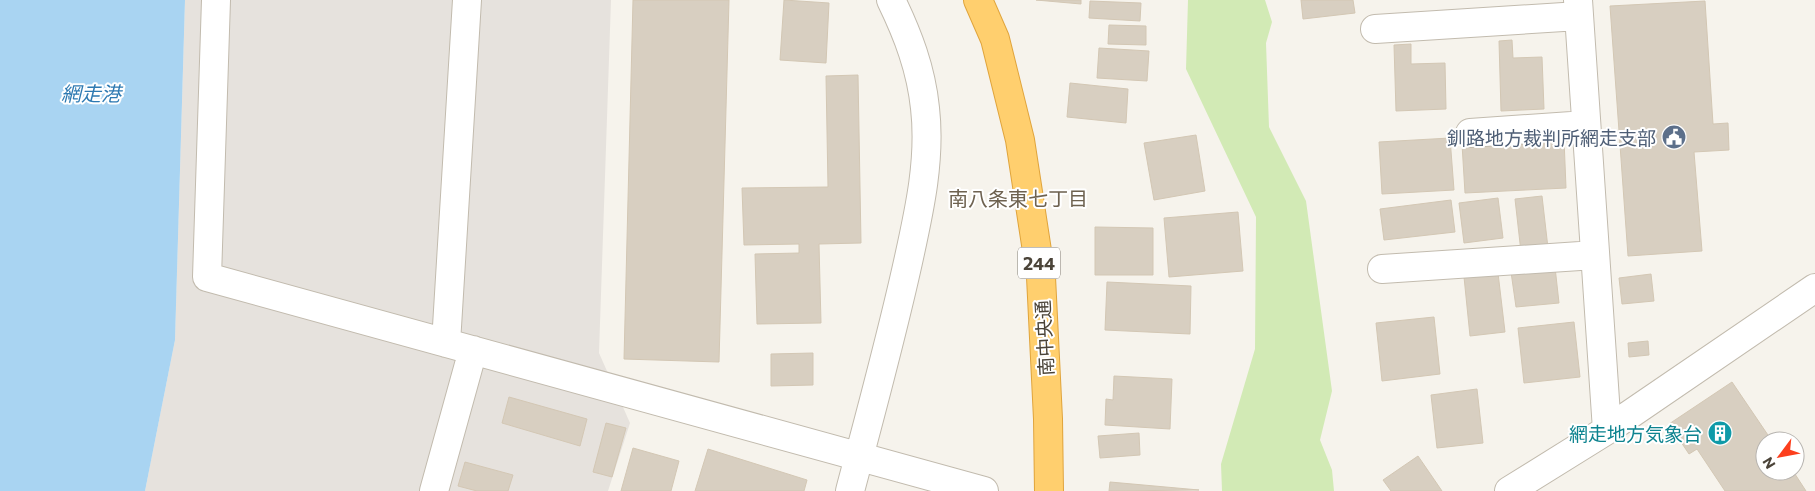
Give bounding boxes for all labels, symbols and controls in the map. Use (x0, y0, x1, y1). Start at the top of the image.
water label: 網走港 (61, 81, 124, 105)
public building icon: 釧路地方裁判所網走支部 (1661, 124, 1687, 150)
place label: 釧路地方裁判所網走支部 (1447, 126, 1656, 149)
district label: 南八条東七丁目 (948, 186, 1088, 210)
road number: 244 (1018, 248, 1060, 278)
street label: 南中央通 (1031, 299, 1057, 377)
building icon: 網走地方気象台 (1707, 420, 1733, 446)
place label: 網走地方気象台 (1569, 422, 1702, 445)
north arrow (1755, 431, 1805, 481)
text: N (1759, 454, 1779, 472)

